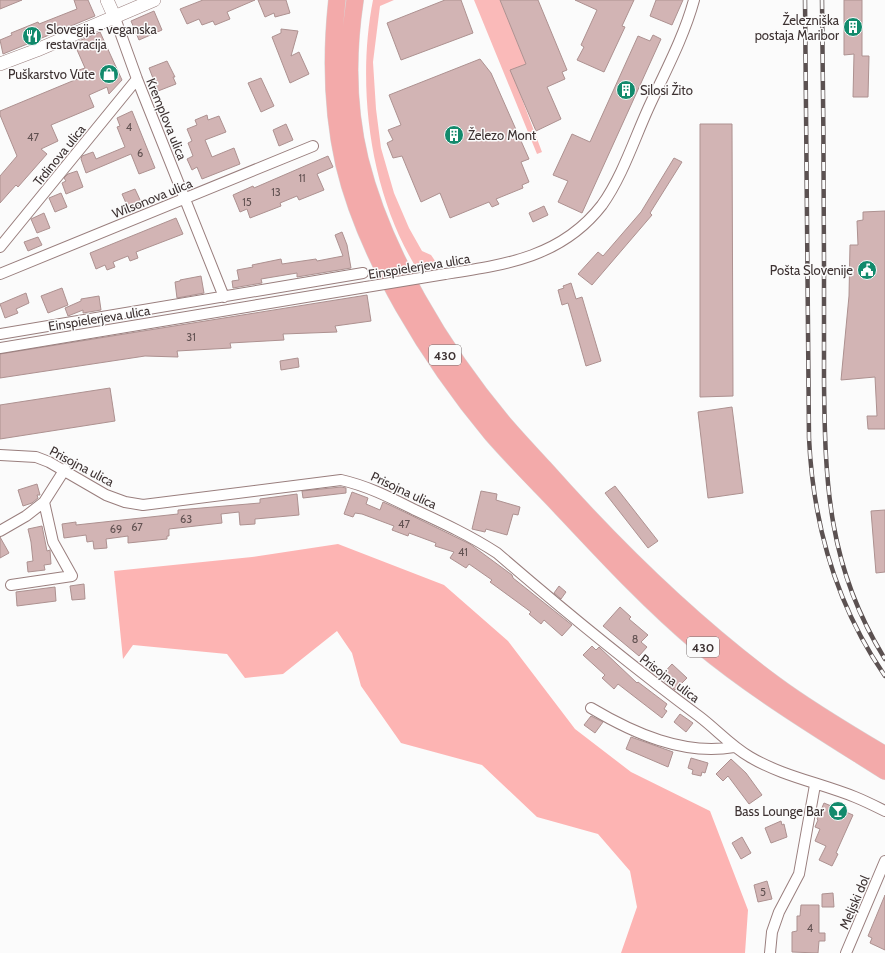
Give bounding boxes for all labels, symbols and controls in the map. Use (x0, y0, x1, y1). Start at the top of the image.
place label: Železniška postaja Maribor (755, 11, 840, 44)
building icon: Železniška postaja Maribor (842, 16, 864, 38)
place label: Slovegija - veganska restavracija (46, 21, 157, 53)
restaurant icon: Slovegija - veganska restavracija (21, 25, 43, 47)
shop icon: Puškarstvo Vute (98, 63, 120, 85)
place label: Puškarstvo Vute (8, 66, 95, 82)
street label: Kremplova ulica (143, 76, 191, 163)
building icon: Silosi Žito (615, 79, 637, 101)
place label: Silosi Žito (640, 81, 693, 98)
house number: 4 (126, 120, 133, 134)
street label: Trdinova ulica (29, 121, 89, 189)
building icon: Železo Mont (443, 124, 465, 146)
place label: Železo Mont (468, 126, 537, 143)
house number: 47 (27, 130, 39, 144)
house number: 6 (137, 146, 143, 160)
house number: 11 (298, 171, 306, 185)
street label: Wilsonova ulica (110, 174, 195, 221)
house number: 13 (271, 185, 281, 199)
house number: 15 (242, 195, 252, 209)
street label: Einspielerjeva ulica (367, 250, 472, 283)
public building icon: Pošta Slovenije (856, 259, 878, 281)
place label: Pošta Slovenije (770, 262, 853, 279)
street label: Einspielerjeva ulica (47, 302, 152, 335)
house number: 31 (186, 330, 196, 344)
road number: 430 (429, 345, 461, 365)
street label: Prisojna ulica (47, 442, 118, 491)
street label: Prisojna ulica (368, 468, 440, 513)
house number: 63 (180, 512, 192, 526)
house number: 47 (398, 517, 410, 531)
house number: 67 (131, 520, 143, 534)
house number: 69 (110, 522, 122, 536)
house number: 41 (458, 545, 468, 559)
house number: 8 (632, 632, 638, 646)
road number: 430 (687, 637, 719, 657)
street label: Prisojna ulica (636, 650, 704, 707)
bar icon: Bass Lounge Bar (827, 800, 849, 822)
place label: Bass Lounge Bar (735, 803, 825, 819)
street label: Meljski dol (835, 873, 873, 932)
house number: 5 (760, 885, 766, 899)
house number: 4 (807, 921, 814, 935)

